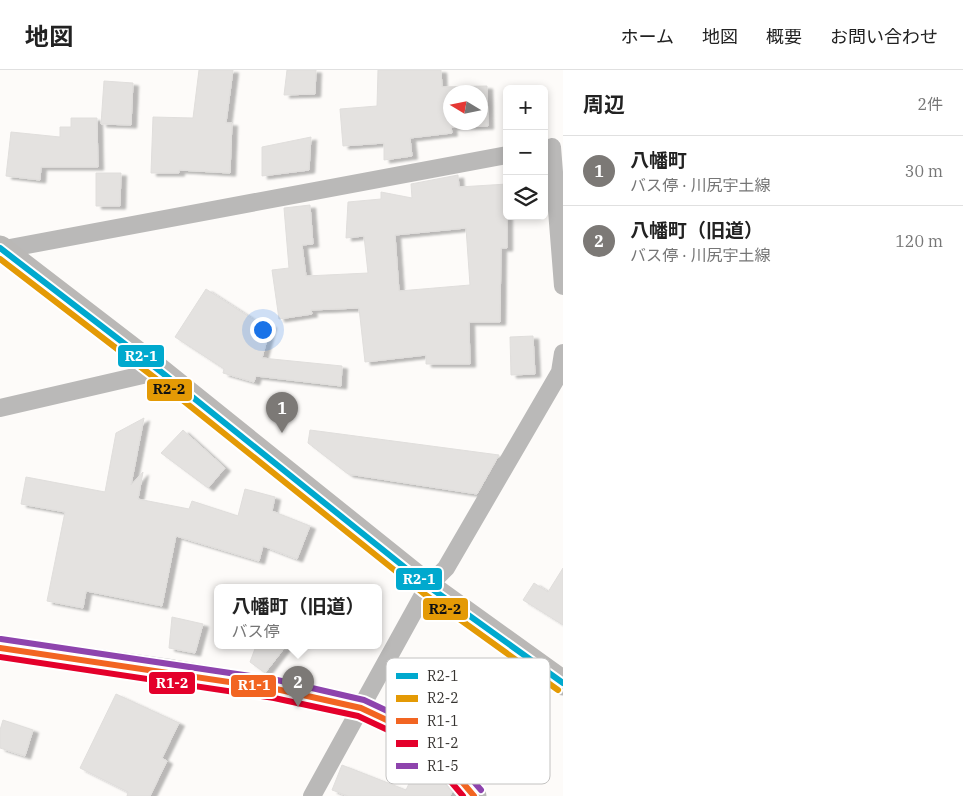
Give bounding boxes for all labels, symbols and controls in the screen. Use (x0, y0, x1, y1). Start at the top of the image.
text: 地図 (25, 20, 73, 52)
text: ホーム (621, 25, 674, 48)
text: 地図 (702, 25, 738, 48)
text: 概要 (766, 25, 802, 48)
text: お問い合わせ (830, 25, 938, 48)
north arrow (443, 85, 488, 130)
map controls (503, 85, 548, 220)
button: + (503, 85, 548, 130)
text: 周辺 (583, 90, 625, 118)
text: 2件 (917, 94, 943, 114)
button: − (503, 130, 548, 175)
text: 八幡町 (630, 148, 687, 172)
text: 1 (594, 161, 604, 181)
text: 30 m (905, 161, 943, 181)
button: layers (503, 175, 548, 220)
text: バス停 · 川尻宇土線 (630, 175, 771, 195)
text: 八幡町（旧道） (630, 218, 763, 242)
text: 2 (594, 231, 604, 251)
text: 120 m (895, 231, 943, 251)
text: バス停 · 川尻宇土線 (630, 245, 771, 265)
your location (250, 317, 276, 343)
line badge: R2-1 (117, 344, 165, 368)
text: R2-1 (125, 347, 157, 365)
line badge: R2-2 (146, 378, 193, 402)
text: R2-2 (153, 380, 185, 398)
pin: 1 (266, 392, 298, 433)
line badge: R2-1 (395, 567, 443, 591)
text: R2-1 (403, 570, 435, 588)
popup (214, 584, 382, 649)
text: 八幡町（旧道） (231, 594, 365, 618)
line badge: R2-2 (422, 597, 469, 621)
text: R2-2 (429, 600, 461, 618)
text: バス停 (231, 621, 280, 641)
legend (386, 658, 550, 784)
pin: 2 (282, 666, 314, 707)
text: R2-1 (427, 667, 459, 685)
line badge: R1-2 (148, 671, 196, 695)
text: R1-2 (156, 674, 188, 692)
line badge: R1-1 (230, 674, 277, 698)
text: R1-1 (238, 676, 270, 694)
text: R2-2 (427, 689, 459, 707)
text: R1-1 (427, 712, 459, 730)
text: R1-2 (427, 734, 459, 752)
text: R1-5 (427, 757, 459, 775)

